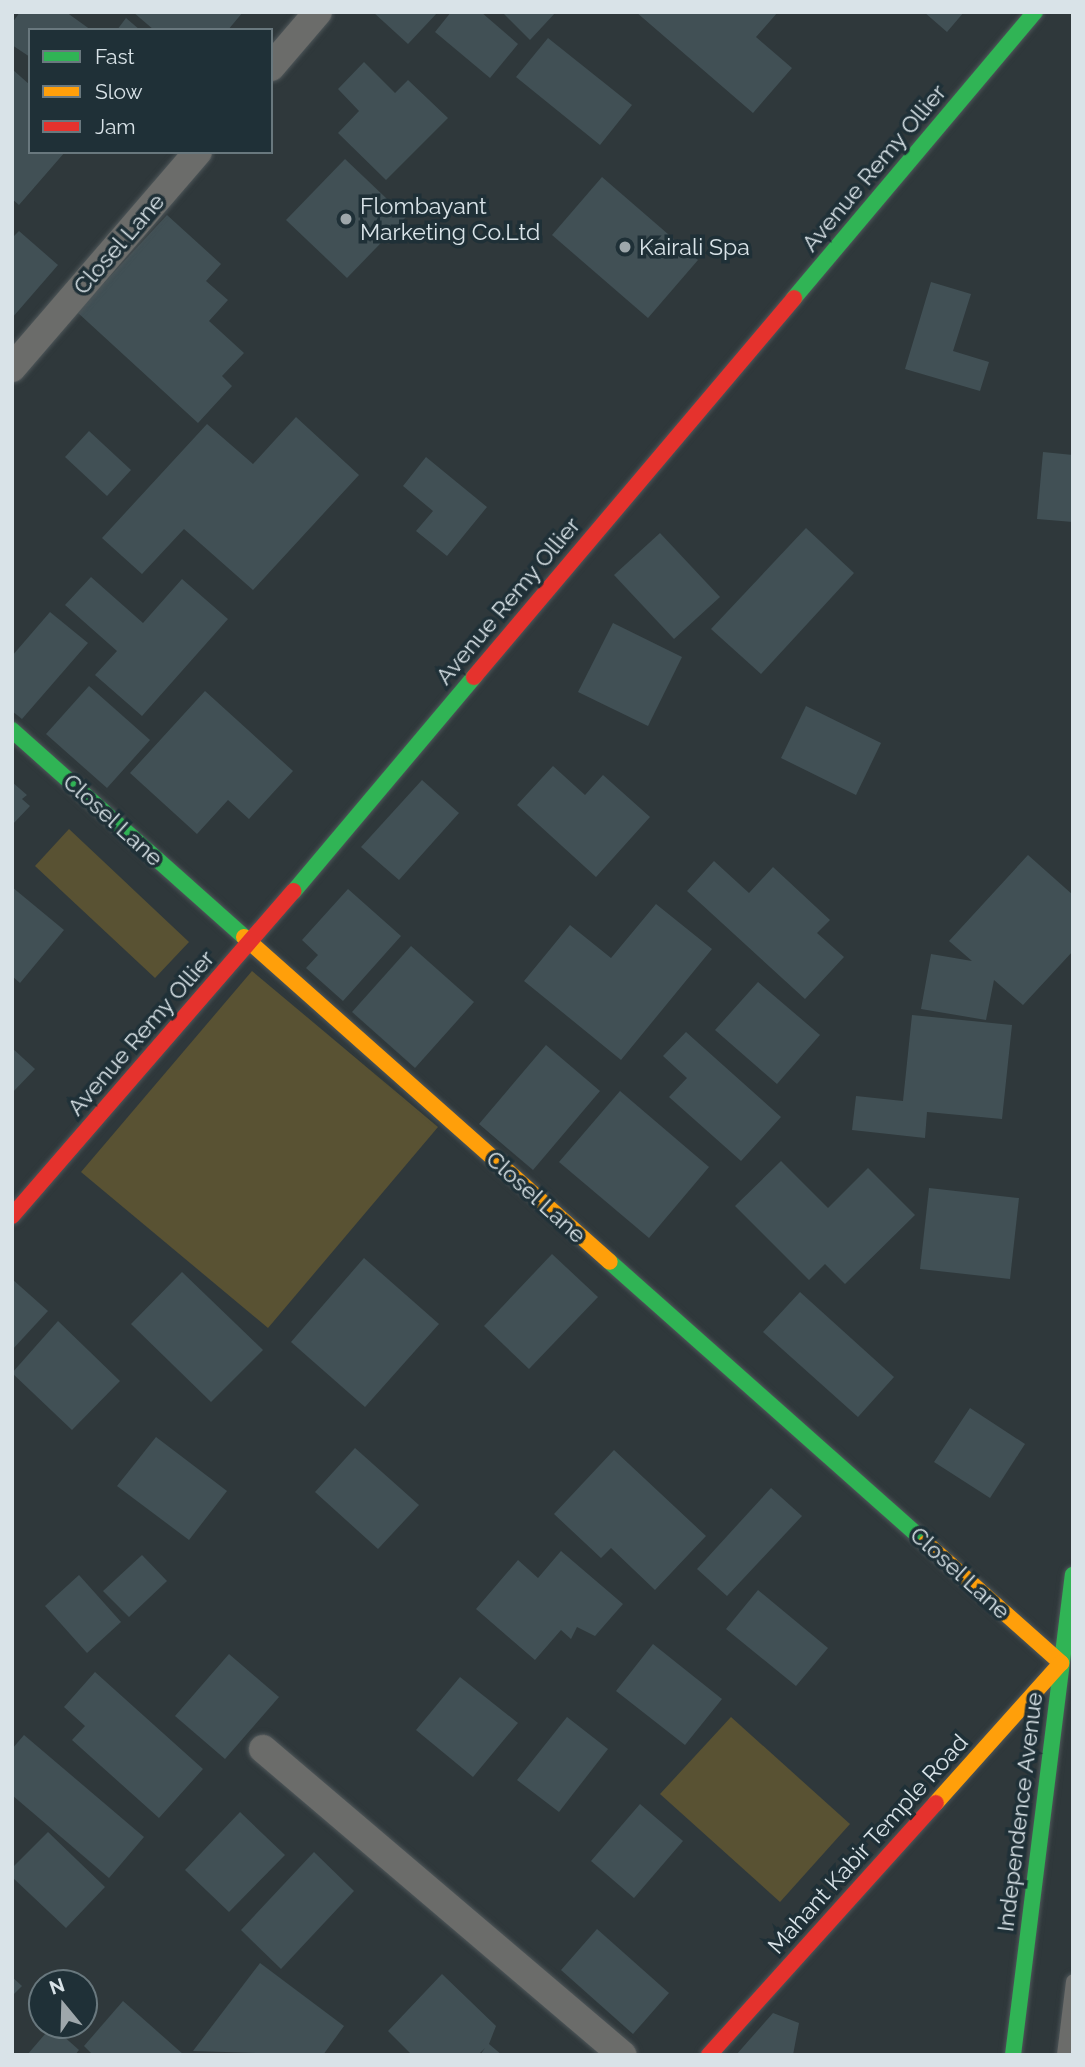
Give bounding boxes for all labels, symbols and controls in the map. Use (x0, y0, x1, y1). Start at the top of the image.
legend (28, 28, 273, 154)
text: Fast (95, 44, 135, 69)
text: Slow (95, 79, 143, 104)
street label: Avenue Remy Ollier (796, 79, 952, 257)
text: Jam (95, 114, 136, 139)
street label: Closel Lane (67, 188, 171, 300)
place label: Flombayant Marketing Co.Ltd (360, 192, 540, 246)
marker: Flombayant Marketing Co.Ltd (338, 211, 354, 227)
place label: Kairali Spa (639, 233, 750, 261)
marker: Kairali Spa (617, 239, 633, 255)
street label: Avenue Remy Ollier (430, 512, 586, 690)
street label: Closel Lane (57, 768, 169, 872)
street label: Avenue Remy Ollier (62, 945, 220, 1121)
street label: Closel Lane (480, 1145, 592, 1249)
street label: Closel Lane (904, 1521, 1016, 1625)
street label: Independence Avenue (992, 1690, 1048, 1934)
street label: Mahant Kabir Temple Road (762, 1728, 974, 1960)
north arrow (28, 1969, 98, 2039)
text: N (46, 1973, 67, 1999)

